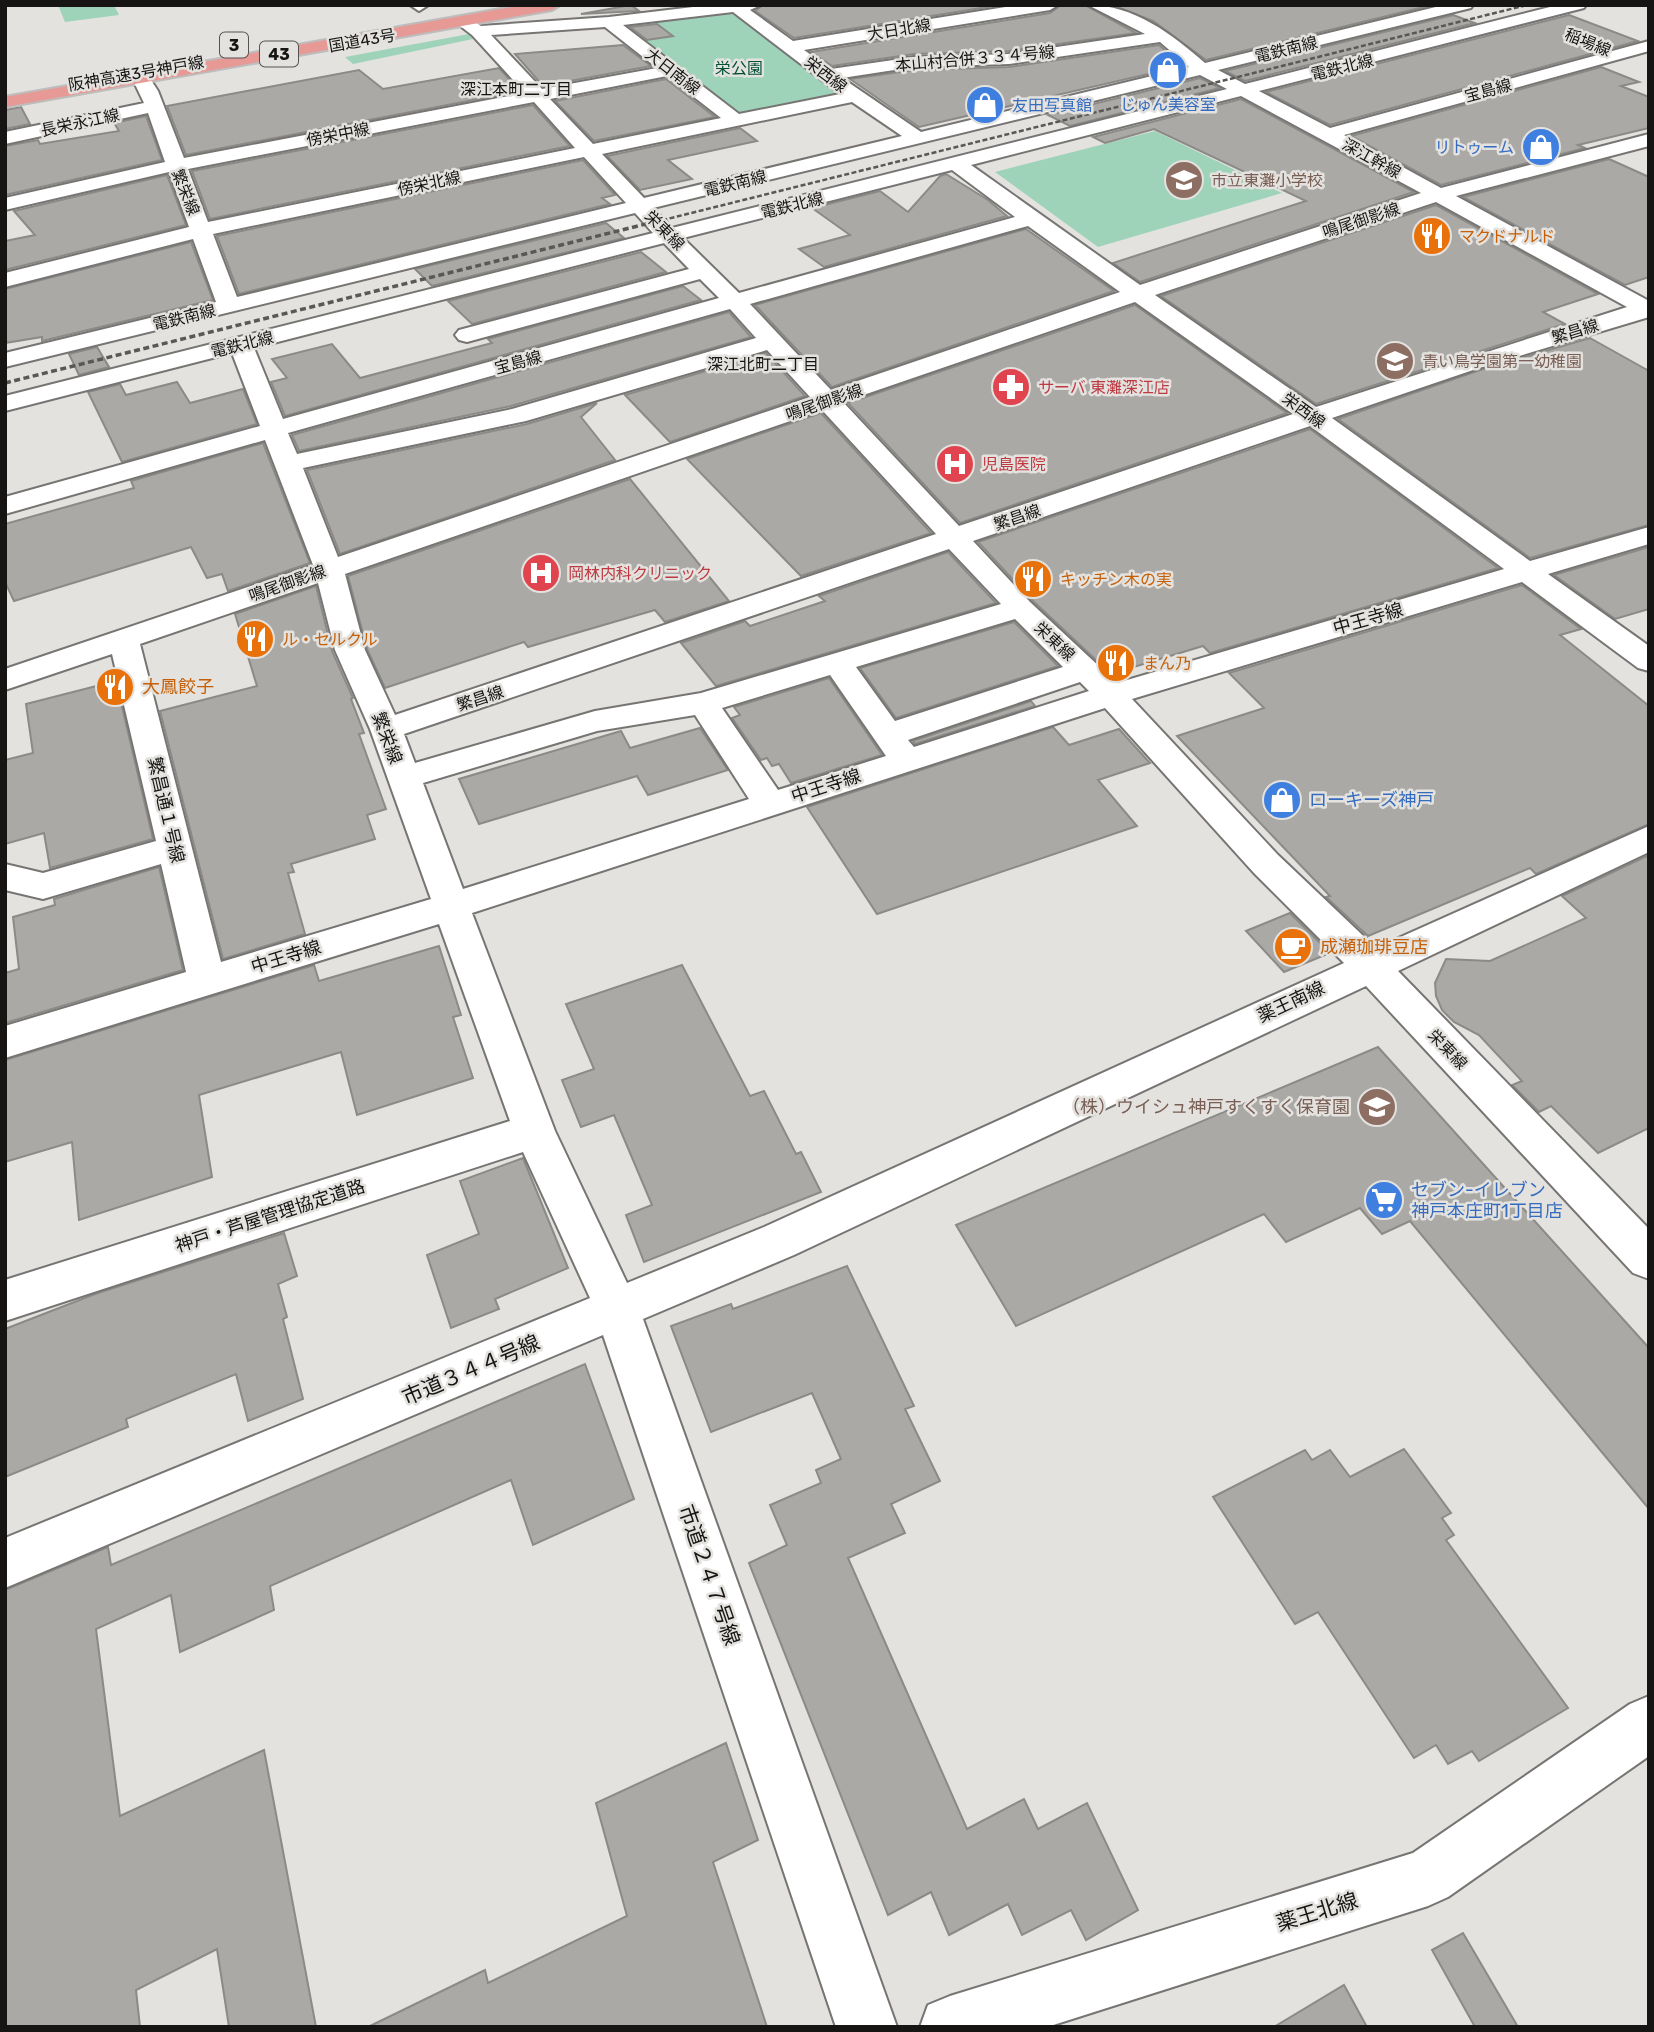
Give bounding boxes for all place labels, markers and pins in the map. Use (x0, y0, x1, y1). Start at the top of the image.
shop icon: じゅん美容室 (1147, 49, 1189, 91)
shop icon: 友田写真館 (964, 84, 1006, 126)
place label: じゅん美容室 (1120, 95, 1216, 114)
place label: 友田写真館 (1012, 96, 1092, 115)
shop icon: リトゥーム (1520, 126, 1562, 168)
place label: リトゥーム (1434, 138, 1514, 157)
school or university icon: 市立東灘小学校 (1163, 159, 1205, 201)
place label: 市立東灘小学校 (1211, 171, 1323, 190)
restaurant icon: マクドナルド (1411, 215, 1453, 257)
place label: マクドナルド (1459, 227, 1555, 246)
school or university icon: 青い鳥学園第一幼稚園 (1374, 340, 1416, 382)
place label: 青い鳥学園第一幼稚園 (1422, 352, 1582, 371)
pharmacy icon: サーバ 東灘深江店 (990, 366, 1032, 408)
place label: サーバ 東灘深江店 (1038, 378, 1170, 397)
hospital icon: 児島医院 (934, 443, 976, 485)
place label: 児島医院 (982, 455, 1046, 474)
hospital icon: 岡林内科クリニック (520, 552, 562, 594)
restaurant icon: キッチン木の実 (1012, 558, 1054, 600)
place label: 岡林内科クリニック (568, 564, 712, 583)
place label: キッチン木の実 (1060, 570, 1172, 589)
restaurant icon: ル・セルクル (234, 618, 276, 660)
place label: ル・セルクル (282, 630, 378, 649)
restaurant icon: まん乃 (1095, 642, 1137, 684)
place label: まん乃 (1143, 654, 1191, 673)
restaurant icon: 大鳳餃子 (94, 666, 136, 708)
place label: 大鳳餃子 (142, 676, 214, 698)
shop icon: ローキーズ神戸 (1261, 779, 1303, 821)
place label: ローキーズ神戸 (1309, 789, 1434, 811)
cafe icon: 成瀬珈琲豆店 (1272, 926, 1314, 968)
place label: 成瀬珈琲豆店 (1320, 936, 1428, 958)
school or university icon: （株）ウイシュ神戸すくすく保育園 (1356, 1086, 1398, 1128)
place label: （株）ウイシュ神戸すくすく保育園 (1062, 1096, 1350, 1118)
supermarket icon: セブン-イレブン 神戸本庄町1丁目店 (1363, 1179, 1405, 1221)
place label: セブン-イレブン 神戸本庄町1丁目店 (1411, 1179, 1563, 1222)

